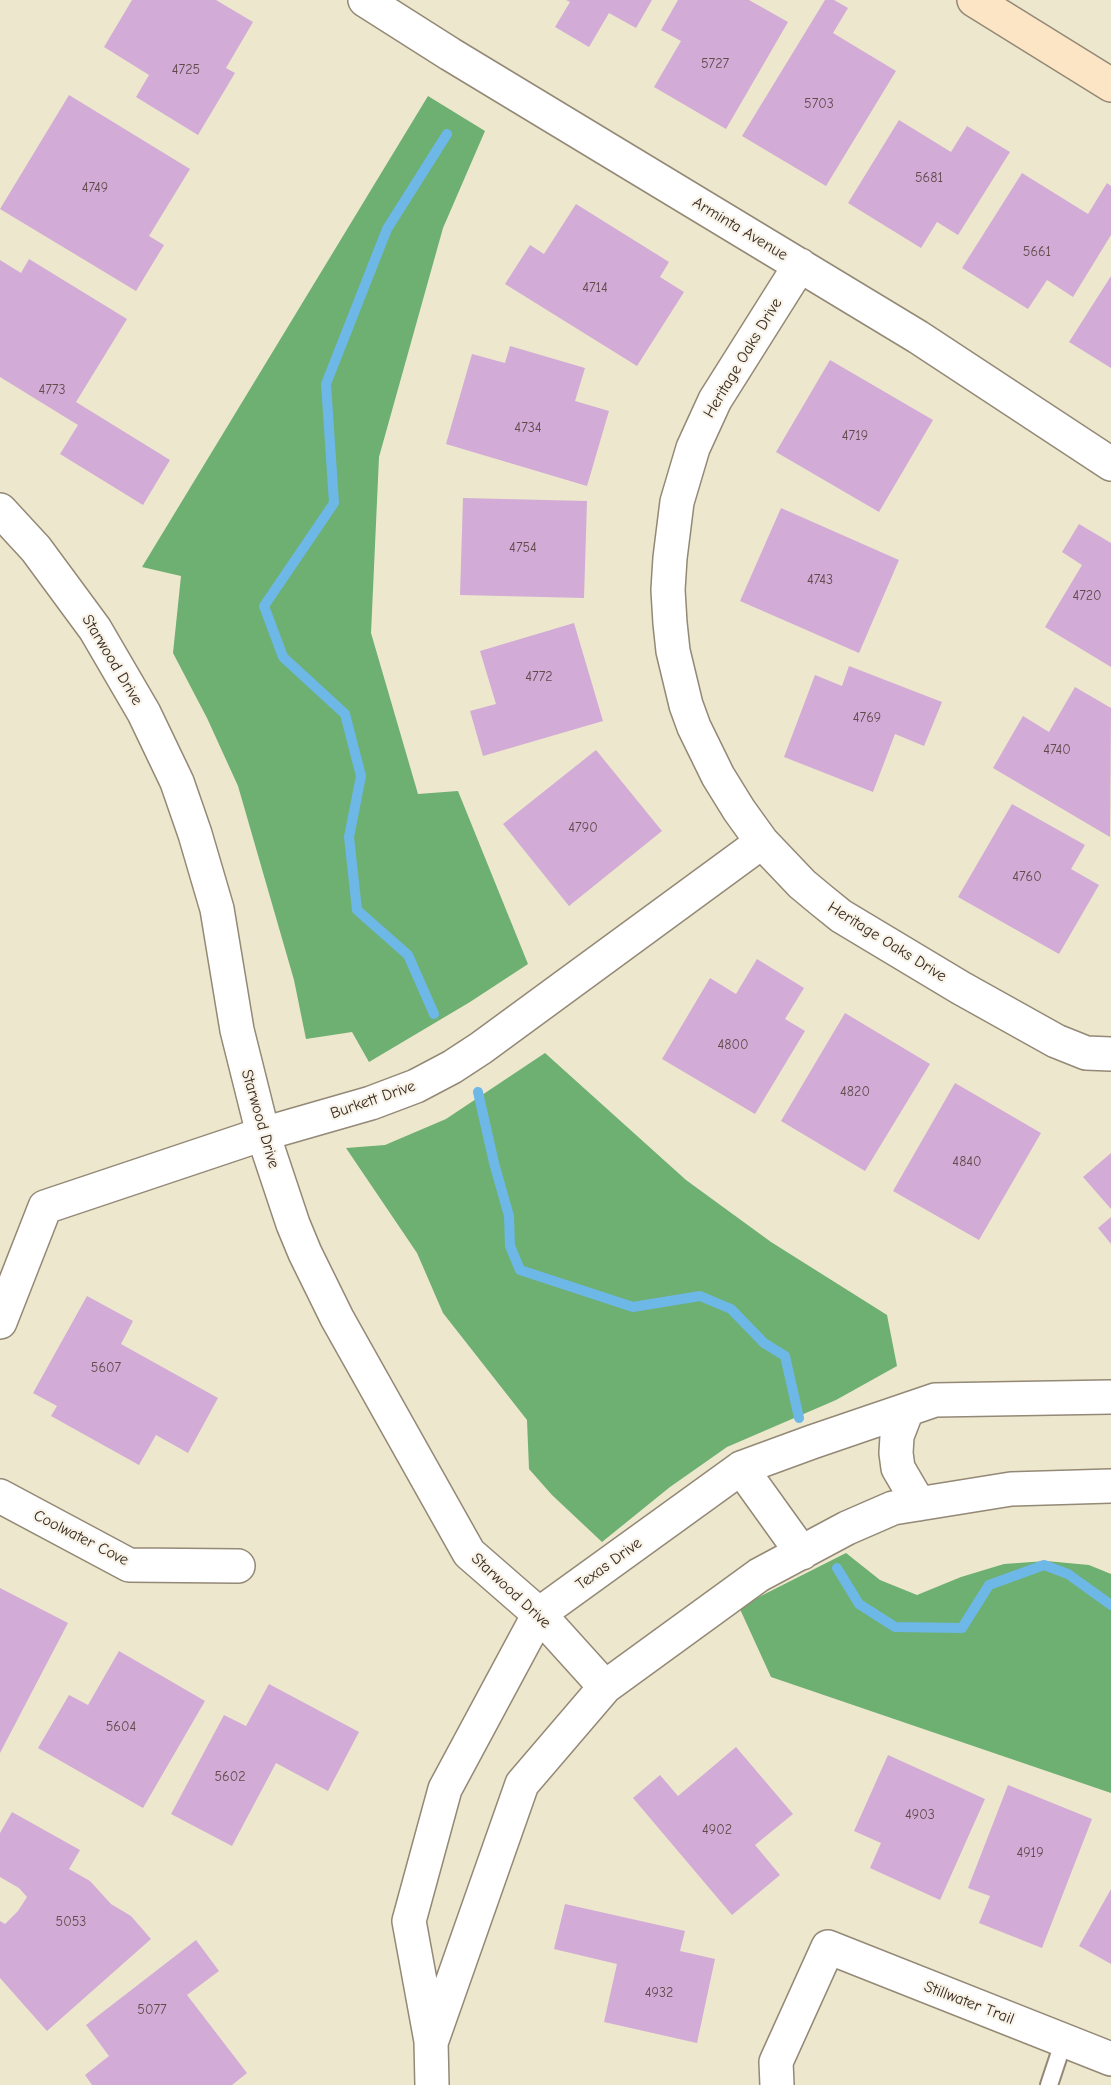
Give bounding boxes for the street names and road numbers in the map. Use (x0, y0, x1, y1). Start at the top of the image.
street label: Arminta Avenue (689, 193, 791, 265)
street label: Heritage Oaks Drive (700, 295, 786, 421)
street label: Starwood Drive (78, 611, 146, 709)
street label: Heritage Oaks Drive (824, 898, 950, 986)
street label: Starwood Drive (237, 1067, 283, 1171)
street label: Burkett Drive (328, 1076, 418, 1124)
street label: Coolwater Cove (30, 1506, 132, 1570)
street label: Texas Drive (572, 1534, 646, 1594)
street label: Starwood Drive (467, 1549, 555, 1633)
street label: Stillwater Trail (921, 1977, 1017, 2029)

